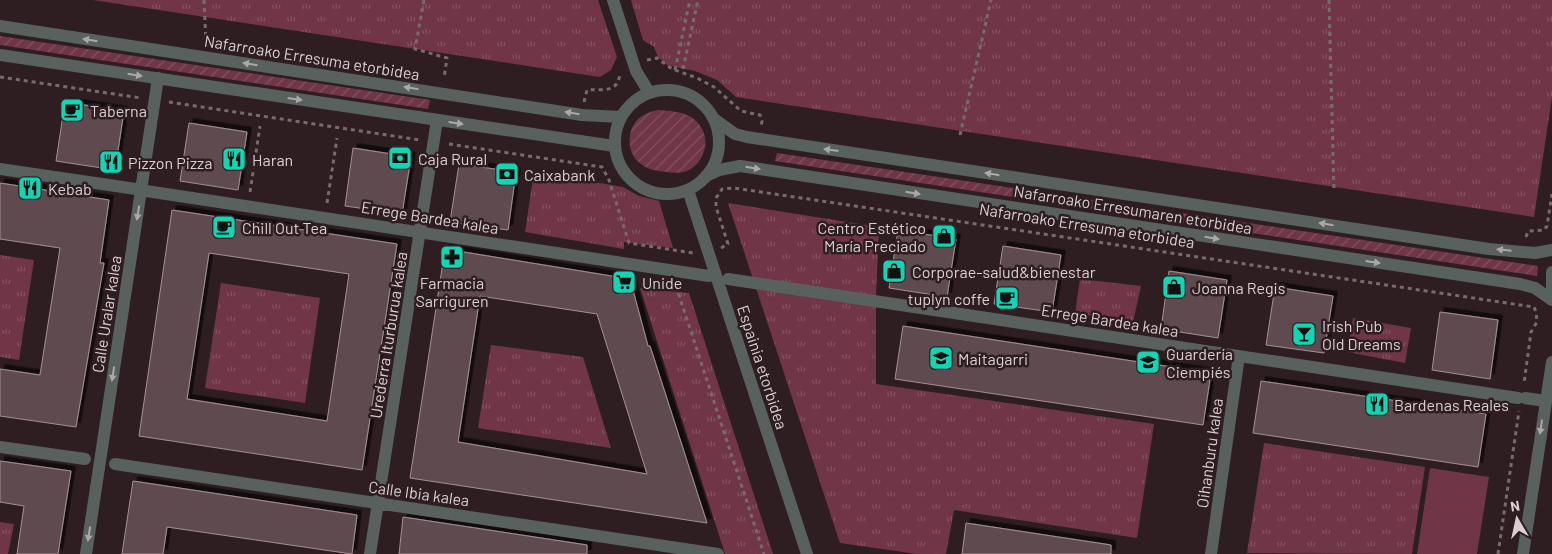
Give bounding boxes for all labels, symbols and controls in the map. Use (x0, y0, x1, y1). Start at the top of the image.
street label: Nafarroako Erresuma etorbidea (203, 31, 421, 83)
one-way arrow (81, 36, 97, 44)
one-way arrow (242, 60, 258, 68)
one-way arrow (127, 71, 143, 79)
one-way arrow (403, 84, 419, 92)
one-way arrow (288, 95, 304, 103)
cafe icon: Taberna (59, 97, 85, 123)
place label: Taberna (90, 101, 147, 120)
one-way arrow (563, 109, 579, 117)
one-way arrow (448, 120, 464, 128)
bank icon: Caja Rural (387, 145, 413, 171)
one-way arrow (823, 145, 839, 153)
restaurant icon: Haran (221, 146, 247, 172)
restaurant icon: Pizzon Pizza (98, 149, 124, 175)
place label: Caja Rural (418, 149, 487, 168)
place label: Haran (252, 150, 293, 169)
place label: Pizzon Pizza (128, 153, 212, 172)
bank icon: Caixabank (494, 161, 520, 187)
one-way arrow (745, 164, 761, 172)
place label: Caixabank (524, 165, 595, 184)
one-way arrow (984, 169, 1000, 177)
restaurant icon: Kebab (17, 175, 43, 201)
place label: Kebab (48, 179, 92, 198)
street label: Nafarroako Erresumaren etorbidea (1013, 181, 1253, 237)
one-way arrow (905, 189, 921, 197)
street label: Errege Bardea kalea (360, 197, 500, 237)
street label: Nafarroako Erresuma etorbidea (978, 199, 1196, 251)
one-way arrow (133, 206, 141, 222)
cafe icon: Chill Out Tea (211, 214, 237, 240)
place label: Chill Out Tea (242, 218, 327, 237)
place label: Centro Estético María Preciado (817, 218, 926, 255)
one-way arrow (1317, 220, 1333, 228)
shop icon: Centro Estético María Preciado (931, 223, 957, 249)
one-way arrow (1205, 234, 1221, 242)
pharmacy icon: Farmacia Sarriguren (439, 244, 465, 270)
one-way arrow (1495, 246, 1511, 254)
street label: Urederra Iturburua kalea (365, 250, 411, 420)
street label: Calle Uralar kalea (87, 254, 125, 374)
shop icon: Corporae-salud&bienestar (881, 258, 907, 284)
one-way arrow (1365, 258, 1381, 266)
place label: Corporae-salud&bienestar (912, 262, 1096, 281)
supermarket icon: Unide (611, 269, 637, 295)
place label: Farmacia Sarriguren (415, 273, 489, 310)
place label: Unide (642, 273, 682, 292)
shop icon: Joanna Regis (1161, 274, 1187, 300)
place label: Joanna Regis (1192, 278, 1285, 297)
cafe icon: tuplyn coffe (994, 285, 1020, 311)
place label: tuplyn coffe (908, 289, 990, 308)
street label: Errege Bardea kalea (1040, 300, 1180, 340)
street label: Espainia etorbidea (734, 303, 792, 431)
place label: Irish Pub Old Dreams (1322, 316, 1401, 353)
bar icon: Irish Pub Old Dreams (1291, 321, 1317, 347)
place label: Guardería Ciempiés (1166, 344, 1233, 381)
school or university icon: Maitagarri (928, 345, 954, 371)
place label: Maitagarri (958, 349, 1028, 368)
school or university icon: Guardería Ciempiés (1135, 349, 1161, 375)
one-way arrow (109, 366, 117, 382)
restaurant icon: Bardenas Reales (1364, 391, 1390, 417)
place label: Bardenas Reales (1394, 395, 1509, 414)
street label: Oihanburu kalea (1192, 397, 1226, 509)
one-way arrow (1537, 420, 1545, 436)
street label: Calle Ibia kalea (367, 477, 471, 509)
north arrow (1492, 494, 1542, 544)
text: N (1509, 497, 1521, 515)
one-way arrow (85, 527, 93, 543)

